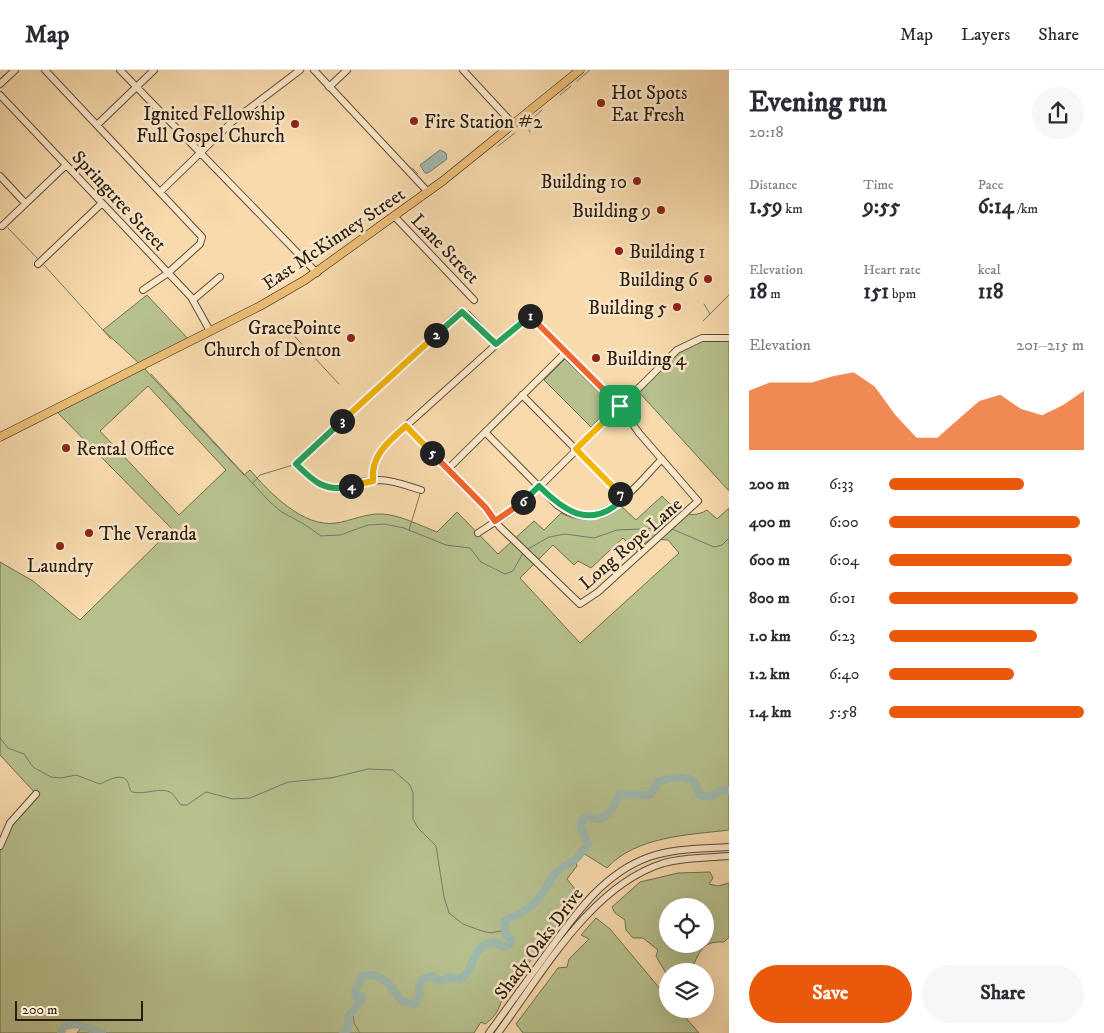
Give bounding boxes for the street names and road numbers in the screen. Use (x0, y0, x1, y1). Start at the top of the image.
street label: Springtree Street (67, 146, 171, 256)
street label: East McKinney Street (258, 183, 410, 296)
street label: Lane Street (406, 209, 484, 289)
street label: Long Rope Lane (575, 493, 687, 595)
street label: Shady Oaks Drive (490, 883, 589, 1004)

